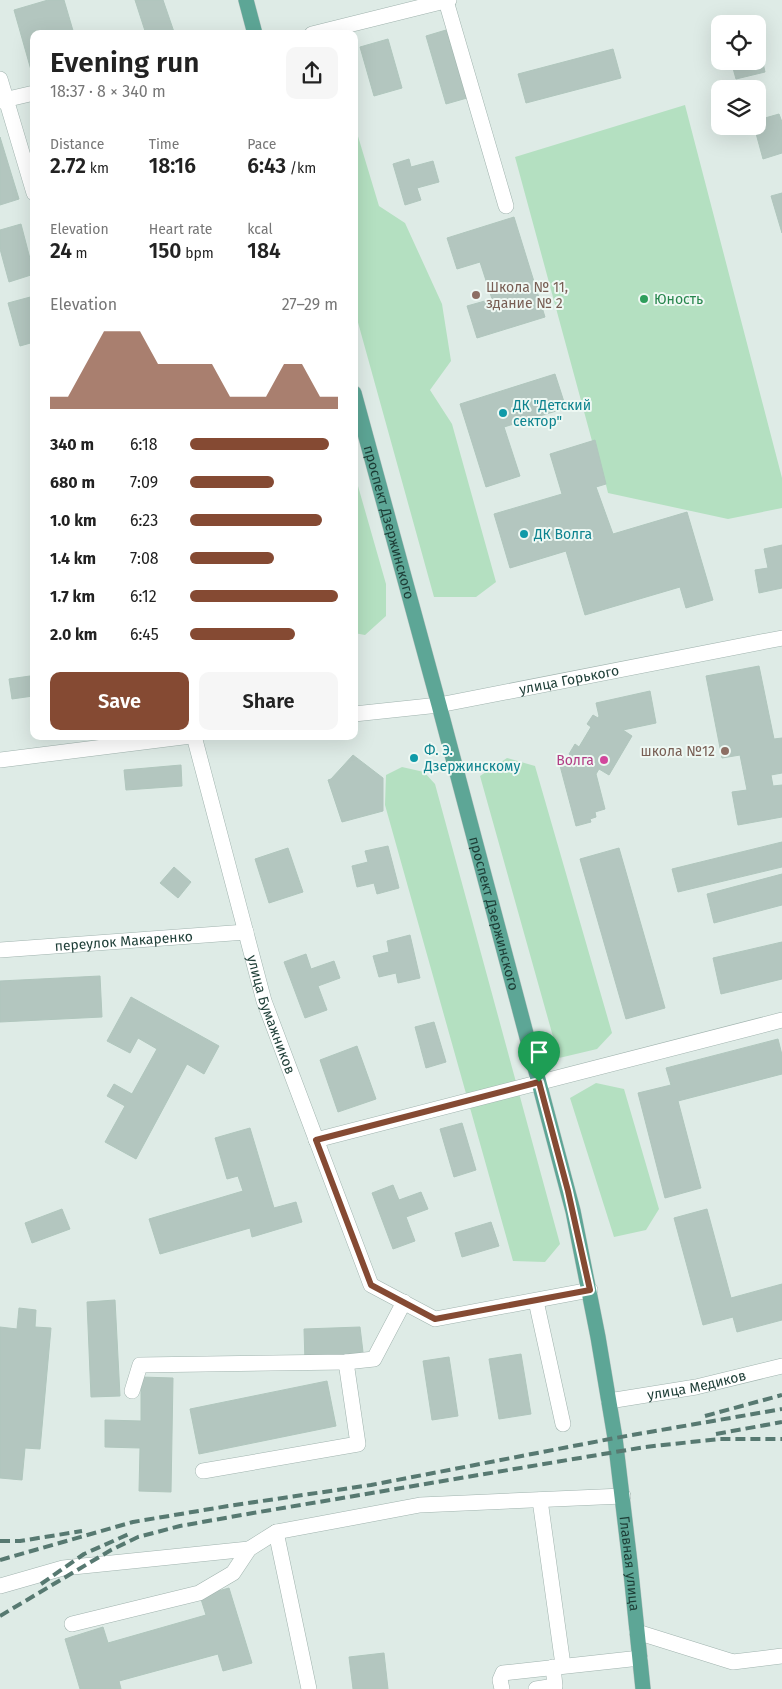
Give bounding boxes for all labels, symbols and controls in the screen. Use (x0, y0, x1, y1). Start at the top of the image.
map controls (711, 15, 766, 135)
button: locate (711, 15, 766, 70)
text: Evening run (50, 46, 199, 79)
button: share (286, 47, 338, 99)
button: layers (711, 80, 766, 135)
text: 18:37 · 8 × 340 m (50, 82, 166, 101)
text: Distance (50, 136, 104, 153)
text: Time (149, 136, 179, 153)
text: Pace (247, 136, 276, 153)
text: 2.72 (50, 153, 86, 179)
text: 18:16 (149, 153, 196, 179)
text: 6:43 (247, 153, 286, 179)
text: km (86, 160, 109, 177)
text: /km (286, 160, 316, 177)
text: Elevation (50, 221, 109, 238)
text: Heart rate (149, 221, 212, 238)
text: kcal (247, 221, 273, 238)
text: 24 (50, 238, 72, 264)
text: 150 (149, 238, 181, 264)
text: 184 (247, 238, 281, 264)
text: m (72, 245, 88, 262)
text: bpm (181, 245, 214, 262)
place label: Школа № 11, здание № 2 (486, 279, 568, 312)
marker: Школа № 11, здание № 2 (470, 289, 482, 301)
place label: Юность (654, 291, 703, 308)
marker: Юность (638, 293, 650, 305)
text: Elevation (50, 295, 117, 314)
text: 27–29 m (282, 295, 338, 314)
place label: ДК "Детский сектор" (512, 397, 591, 430)
marker: ДК "Детский сектор" (497, 407, 509, 419)
text: 340 m (50, 435, 94, 454)
text: 6:18 (130, 435, 157, 454)
street label: проспект Дзержинского (360, 444, 418, 601)
text: 680 m (50, 473, 95, 492)
text: 7:09 (130, 473, 158, 492)
text: 1.0 km (50, 511, 97, 530)
text: 6:23 (130, 511, 158, 530)
place label: ДК Волга (533, 526, 592, 543)
marker: ДК Волга (518, 528, 530, 540)
text: 1.4 km (50, 549, 96, 568)
text: 7:08 (130, 549, 159, 568)
text: 1.7 km (50, 587, 95, 606)
text: 6:12 (130, 587, 157, 606)
text: 2.0 km (50, 625, 97, 644)
text: 6:45 (130, 625, 159, 644)
street label: улица Горького (518, 662, 621, 698)
button: Save (50, 672, 189, 730)
button: Share (199, 672, 338, 730)
place label: Ф. Э. Дзержинскому (423, 742, 520, 775)
place label: школа №12 (641, 743, 715, 760)
marker: школа №12 (719, 745, 731, 757)
marker: Ф. Э. Дзержинскому (408, 752, 420, 764)
place label: Волга (556, 752, 594, 769)
marker: Волга (598, 754, 610, 766)
street label: проспект Дзержинского (465, 835, 522, 992)
street label: переулок Макаренко (54, 928, 193, 955)
street label: улица Бумажников (243, 953, 299, 1077)
pin (518, 1031, 560, 1082)
icon: arrive (525, 1038, 553, 1066)
street label: улица Медиков (646, 1367, 748, 1404)
street label: Главная улица (615, 1515, 643, 1612)

